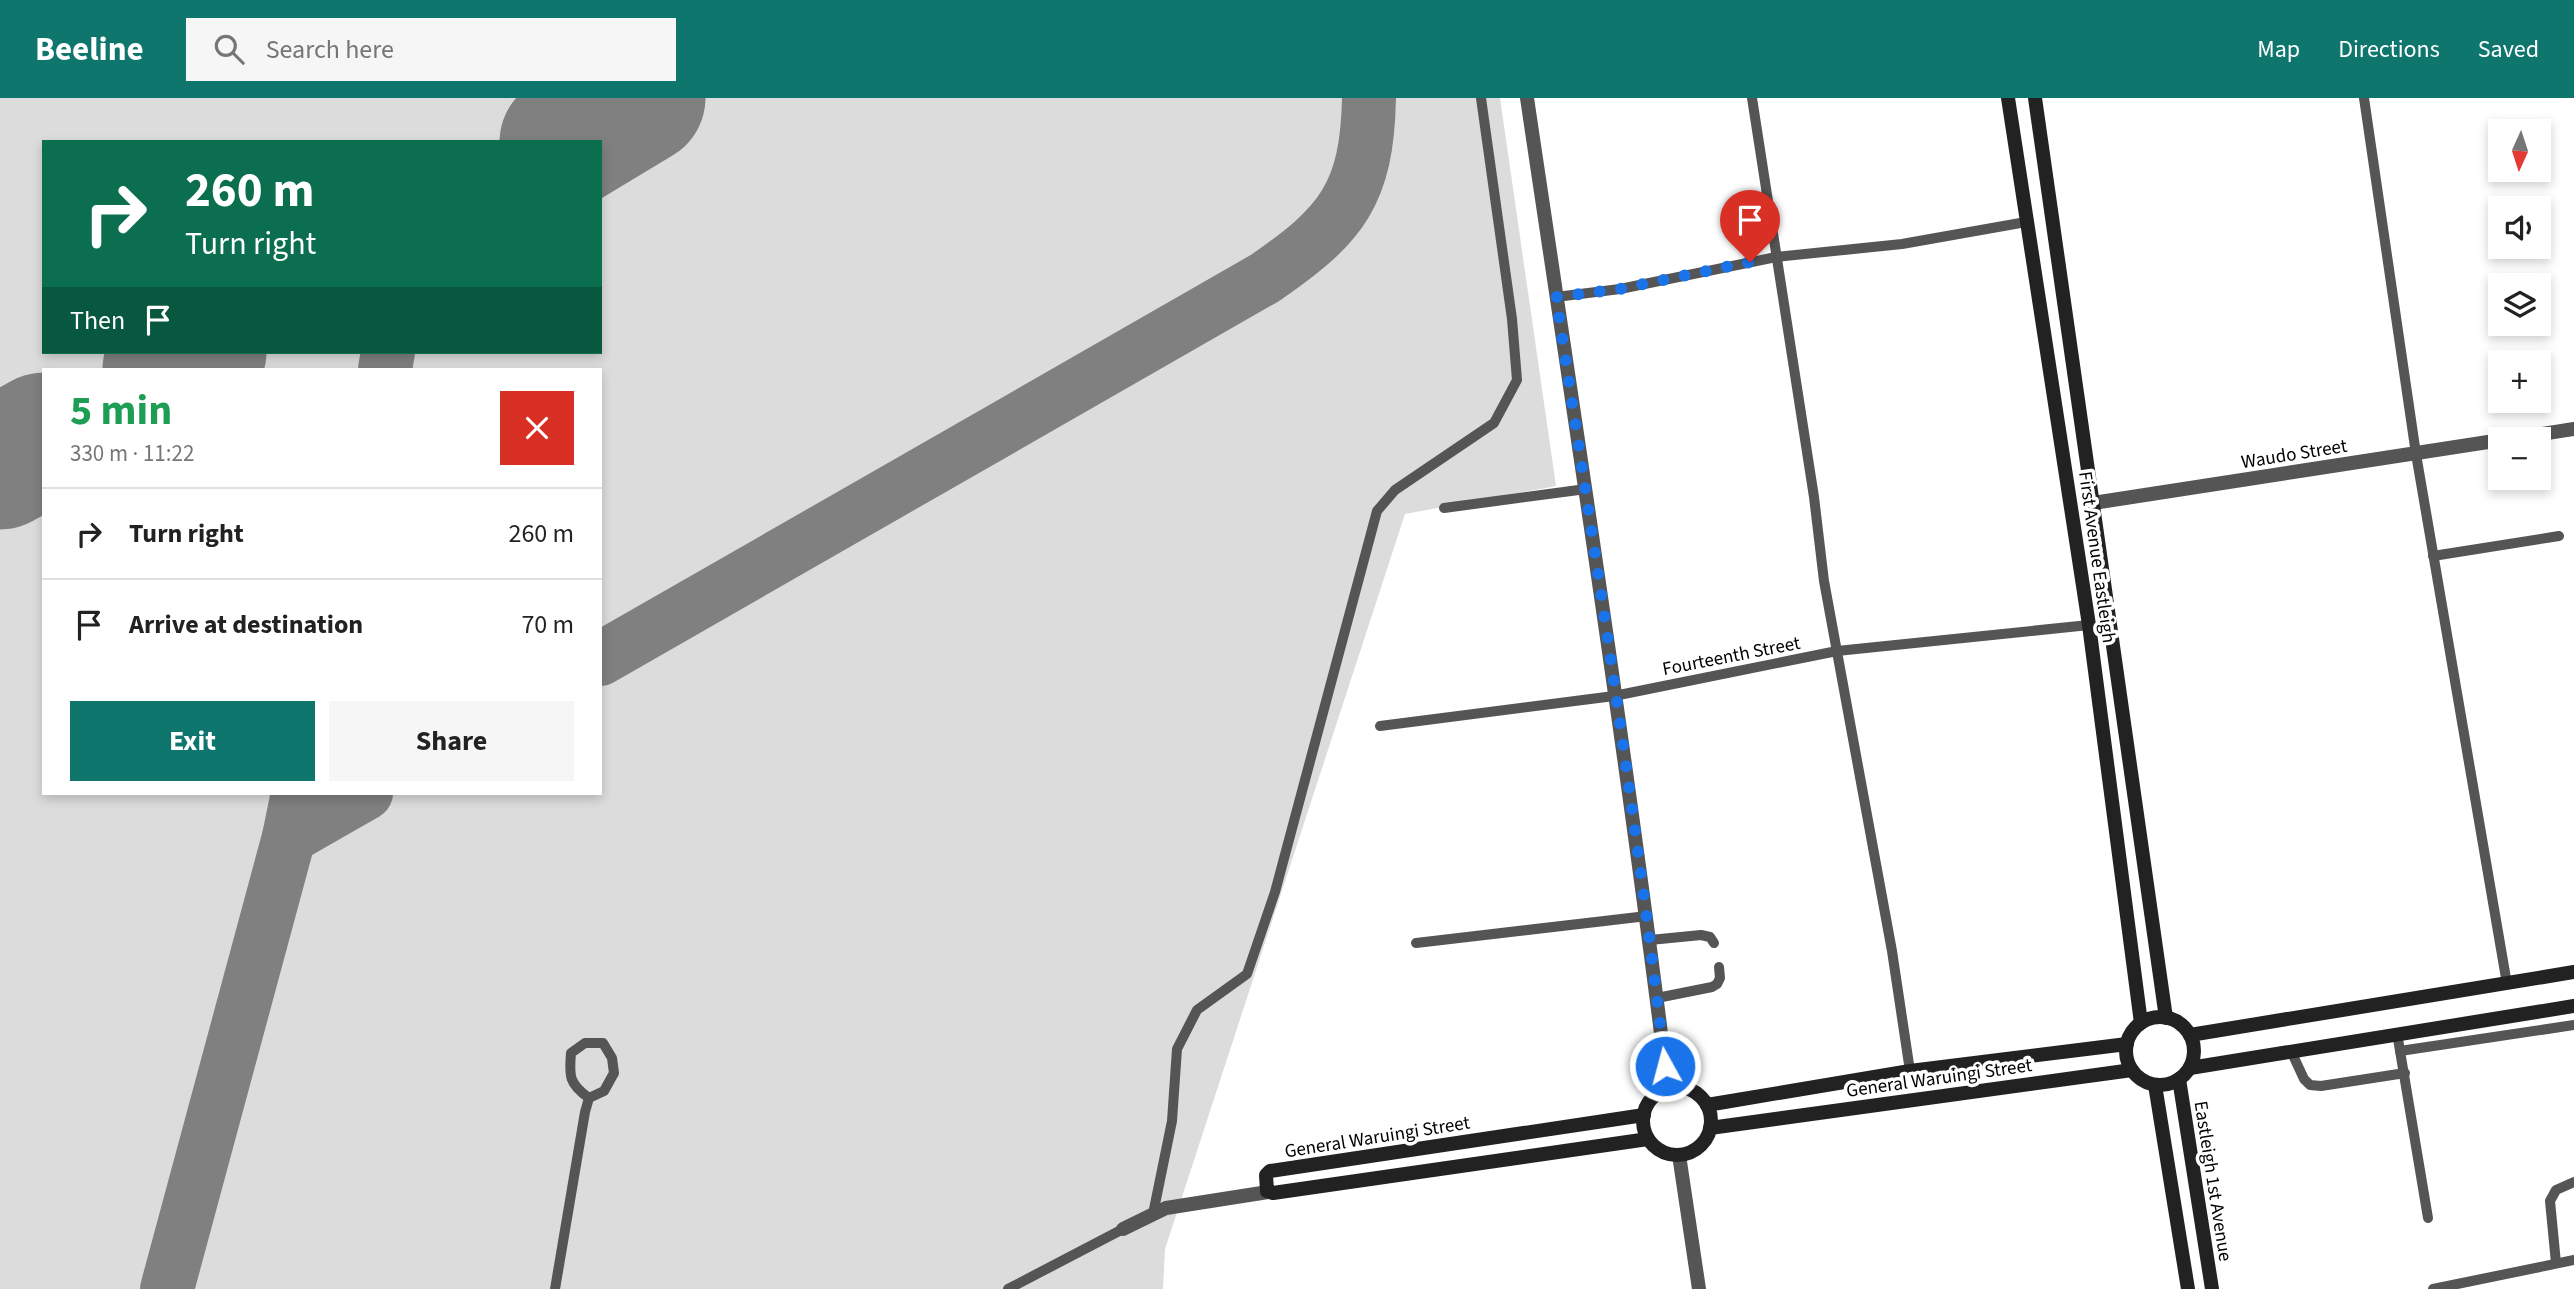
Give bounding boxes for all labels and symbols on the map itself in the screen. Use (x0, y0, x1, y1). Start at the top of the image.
north arrow (2488, 119, 2552, 182)
pin (1720, 190, 1780, 262)
street label: Waudo Street (2239, 433, 2350, 476)
street label: First Avenue Eastleigh (2071, 470, 2122, 645)
street label: Fourteenth Street (1660, 630, 1803, 683)
position arrow (1628, 1029, 1702, 1103)
street label: General Waruingi Street (1845, 1052, 2034, 1105)
street label: Eastleigh 1st Avenue (2187, 1099, 2239, 1263)
street label: General Waruingi Street (1283, 1109, 1472, 1165)

